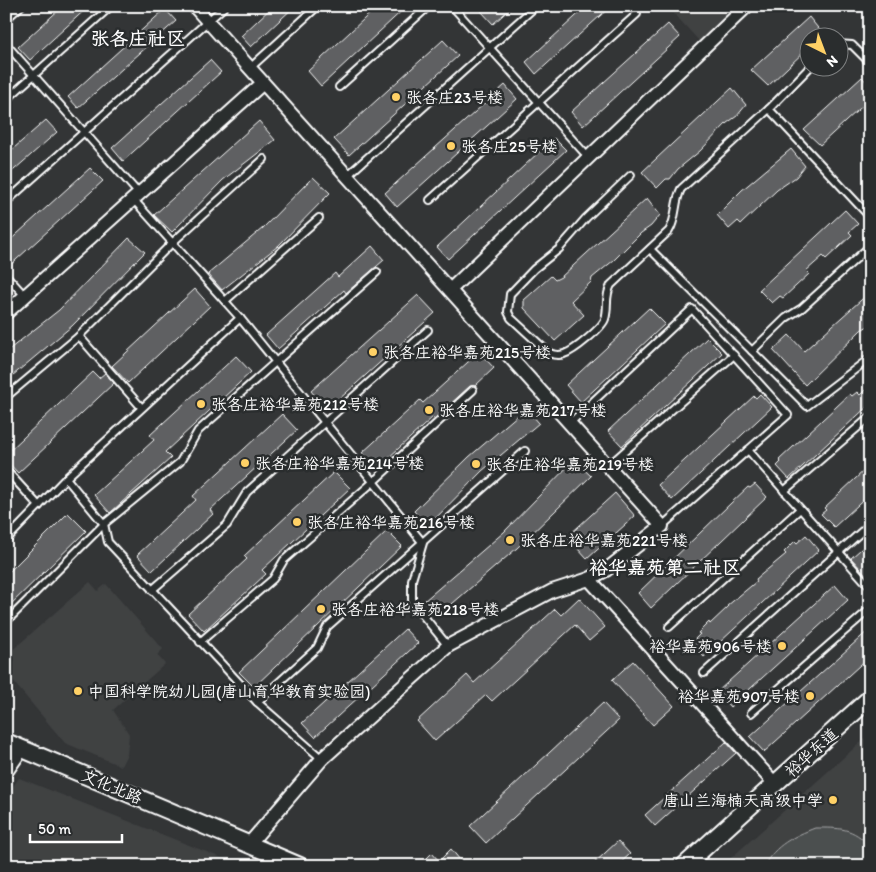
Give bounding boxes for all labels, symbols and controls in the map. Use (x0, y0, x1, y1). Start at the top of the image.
district label: 张各庄社区 (90, 27, 186, 50)
north arrow (798, 28, 848, 78)
text: N (823, 52, 842, 71)
place label: 张各庄23号楼 (406, 88, 503, 107)
marker: 张各庄23号楼 (390, 91, 402, 103)
place label: 张各庄25号楼 (461, 137, 558, 156)
marker: 张各庄25号楼 (445, 140, 457, 152)
place label: 张各庄裕华嘉苑215号楼 (383, 343, 551, 362)
marker: 张各庄裕华嘉苑215号楼 (367, 346, 379, 358)
place label: 张各庄裕华嘉苑212号楼 (211, 395, 379, 414)
marker: 张各庄裕华嘉苑212号楼 (195, 398, 207, 410)
place label: 张各庄裕华嘉苑217号楼 (439, 401, 607, 420)
marker: 张各庄裕华嘉苑217号楼 (423, 404, 435, 416)
place label: 张各庄裕华嘉苑214号楼 (255, 454, 424, 473)
place label: 张各庄裕华嘉苑219号楼 (486, 455, 654, 474)
marker: 张各庄裕华嘉苑214号楼 (239, 457, 251, 469)
marker: 张各庄裕华嘉苑219号楼 (470, 458, 482, 470)
place label: 张各庄裕华嘉苑216号楼 (307, 513, 475, 532)
marker: 张各庄裕华嘉苑216号楼 (291, 516, 303, 528)
place label: 张各庄裕华嘉苑221号楼 (520, 531, 688, 550)
marker: 张各庄裕华嘉苑221号楼 (504, 534, 516, 546)
district label: 裕华嘉苑第二社区 (589, 556, 741, 579)
place label: 张各庄裕华嘉苑218号楼 (331, 600, 500, 619)
marker: 张各庄裕华嘉苑218号楼 (315, 603, 327, 615)
place label: 裕华嘉苑906号楼 (649, 637, 772, 656)
marker: 裕华嘉苑906号楼 (776, 640, 788, 652)
place label: 中国科学院幼儿园(唐山育华教育实验园) (88, 682, 370, 701)
marker: 中国科学院幼儿园(唐山育华教育实验园) (72, 685, 84, 697)
place label: 裕华嘉苑907号楼 (678, 687, 800, 706)
marker: 裕华嘉苑907号楼 (804, 690, 816, 702)
street label: 裕华东道 (781, 724, 841, 781)
street label: 文化北路 (79, 765, 145, 808)
place label: 唐山兰海楠天高级中学 (663, 791, 823, 810)
marker: 唐山兰海楠天高级中学 (827, 794, 839, 806)
scale bar (30, 812, 122, 844)
text: 50 m (38, 820, 71, 838)

